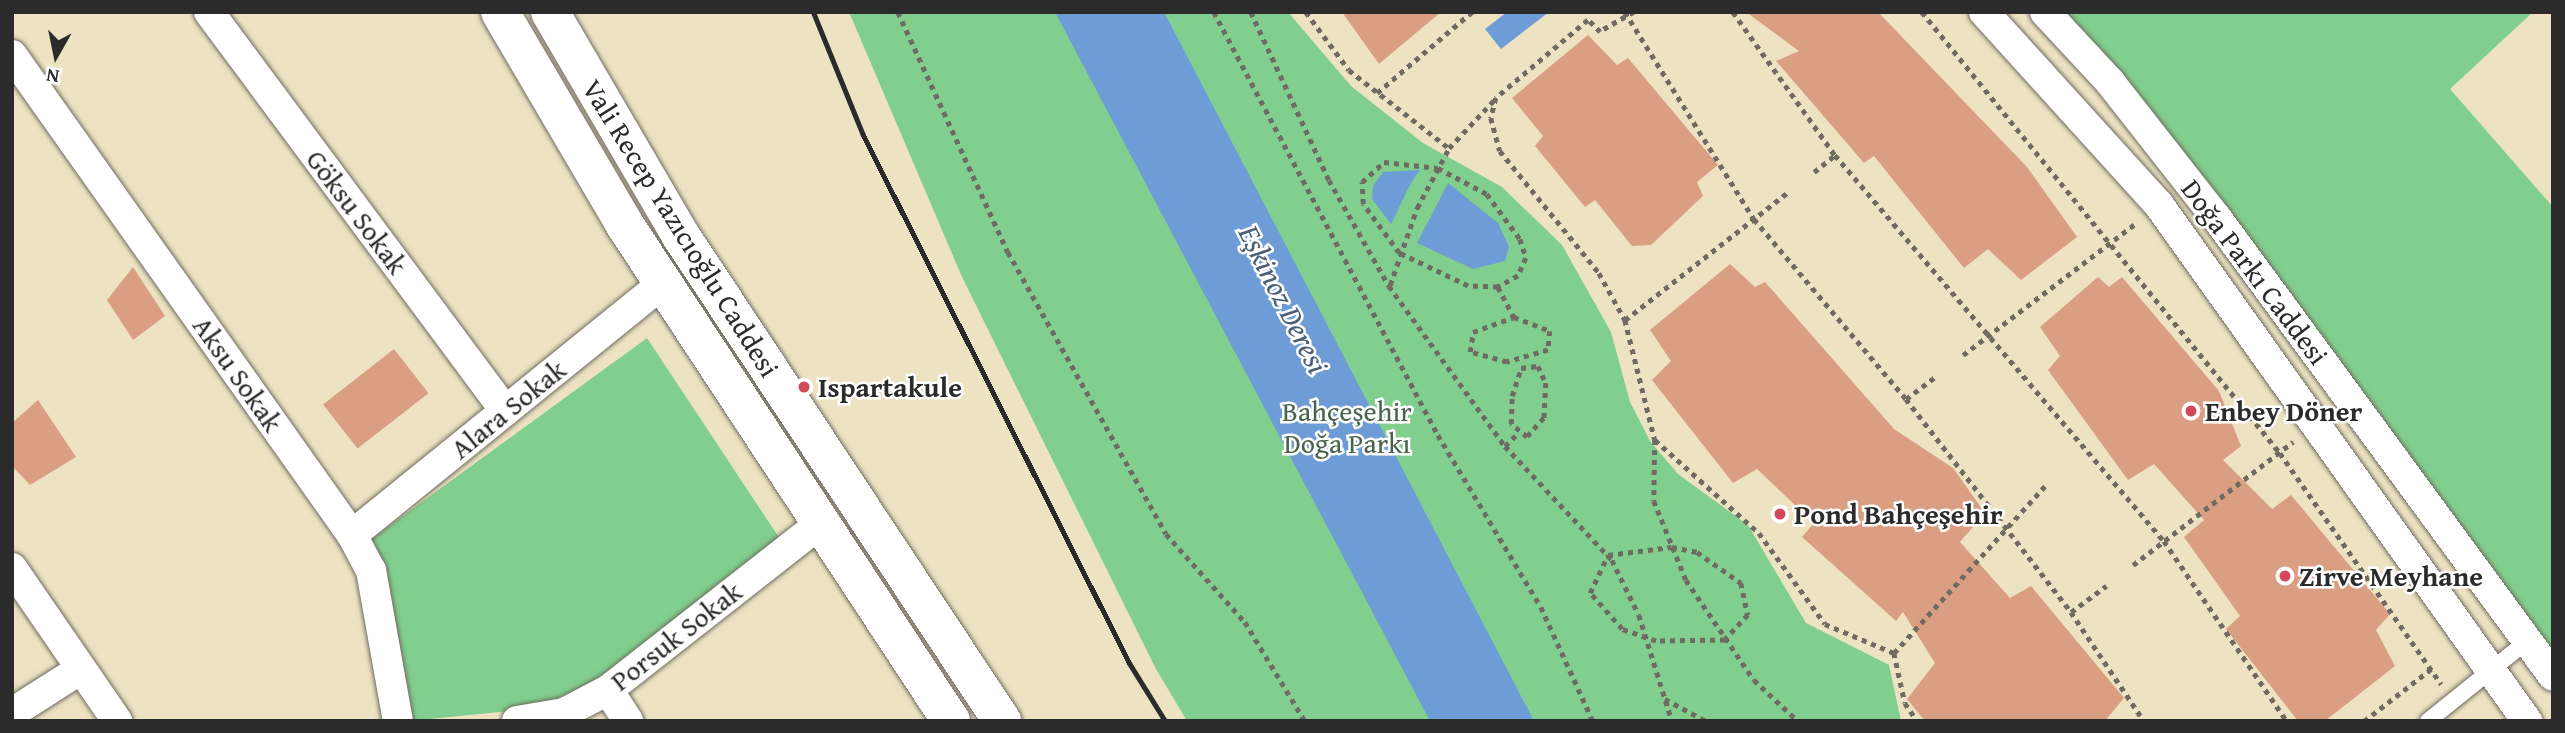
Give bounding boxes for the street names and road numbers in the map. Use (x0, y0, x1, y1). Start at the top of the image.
street label: Vali Recep Yazıcıoğlu Caddesi (575, 73, 787, 383)
street label: Göksu Sokak (299, 143, 415, 281)
street label: Doğa Parkı Caddesi (2174, 173, 2336, 371)
street label: Aksu Sokak (186, 310, 290, 438)
street label: Alara Sokak (444, 352, 572, 466)
street label: Porsuk Sokak (604, 574, 748, 698)

